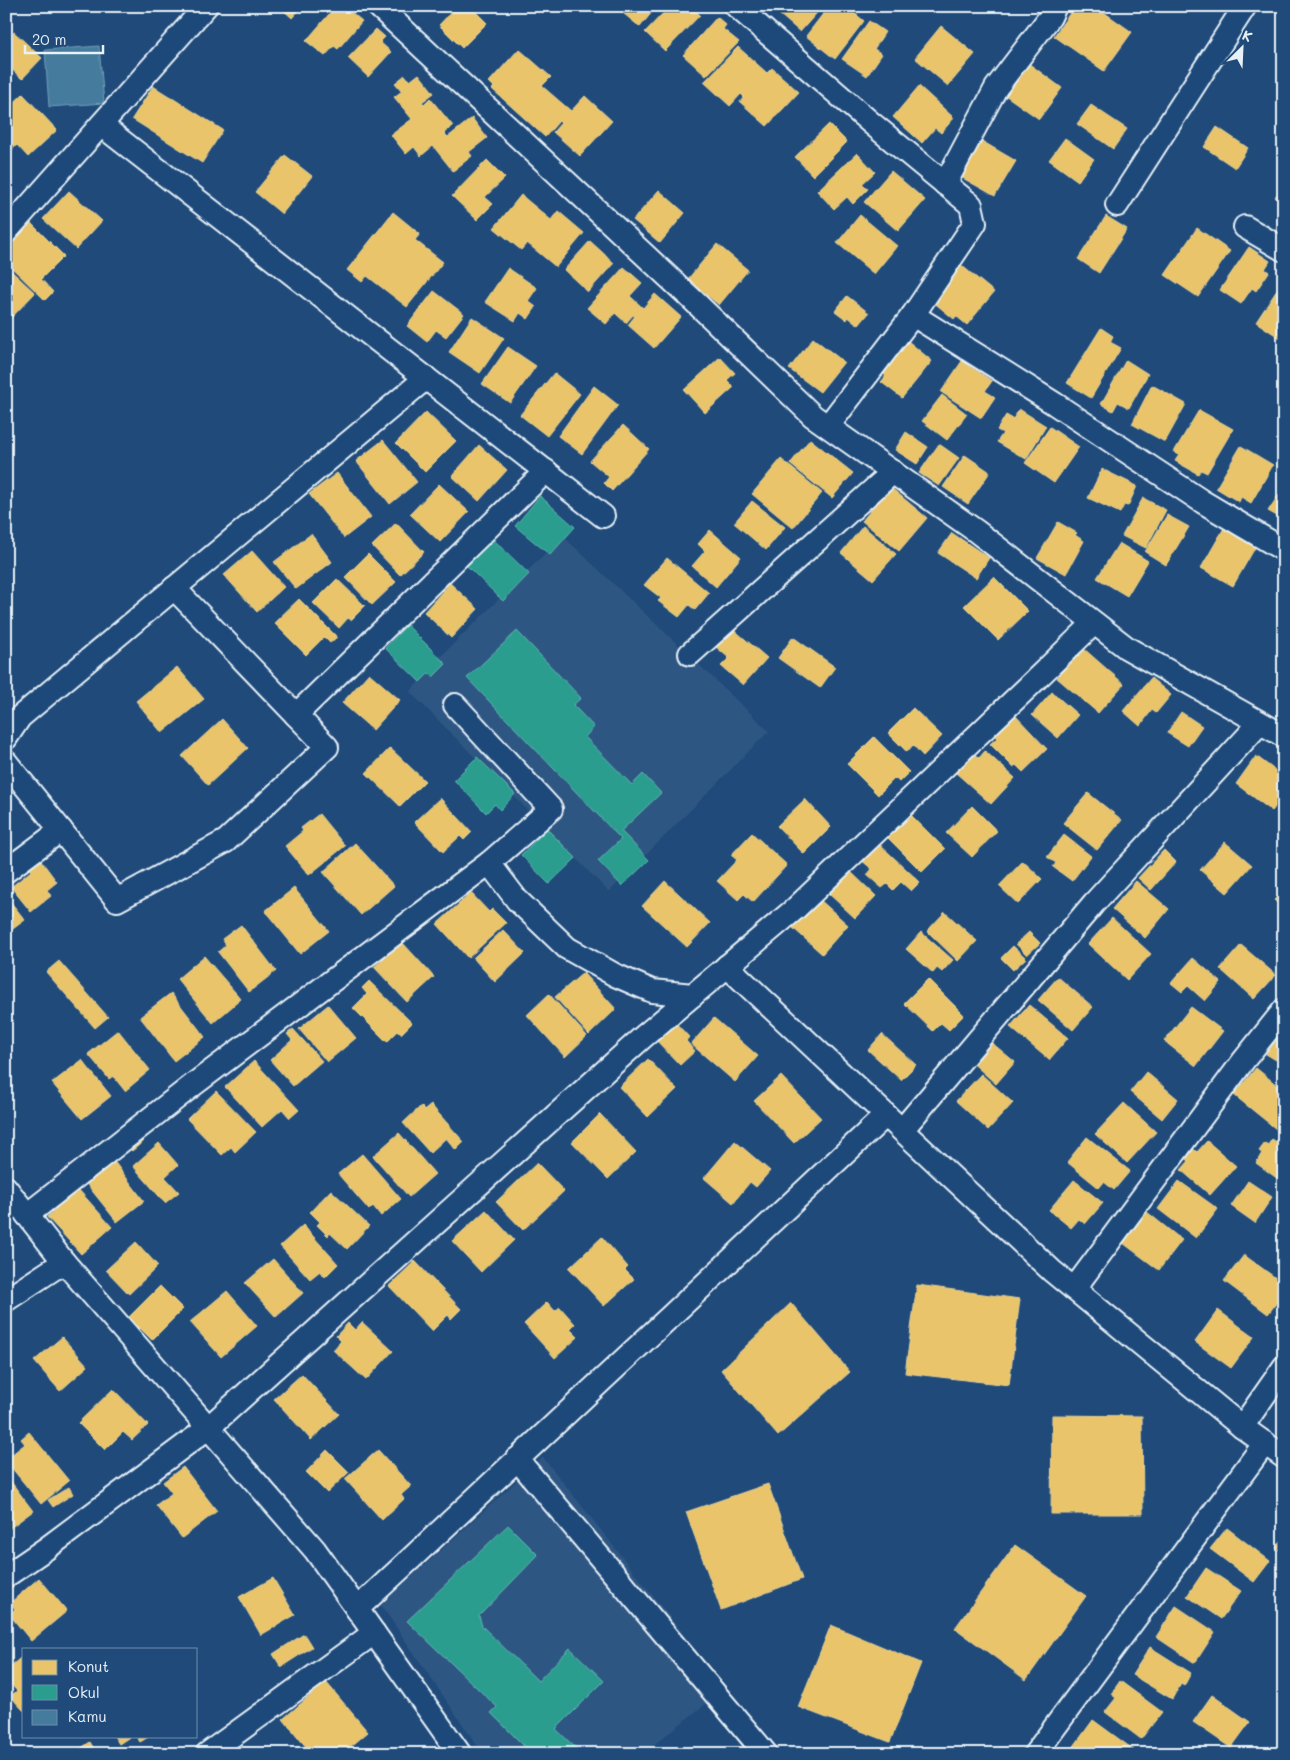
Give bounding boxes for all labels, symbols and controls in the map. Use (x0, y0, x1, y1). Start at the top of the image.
scale bar (25, 22, 102, 54)
north arrow (1218, 22, 1268, 72)
text: K (1239, 25, 1256, 46)
text: 20 m (32, 29, 66, 49)
legend (22, 1648, 198, 1738)
text: Konut (68, 1656, 109, 1676)
text: Okul (68, 1682, 100, 1702)
text: Kamu (68, 1706, 107, 1726)

